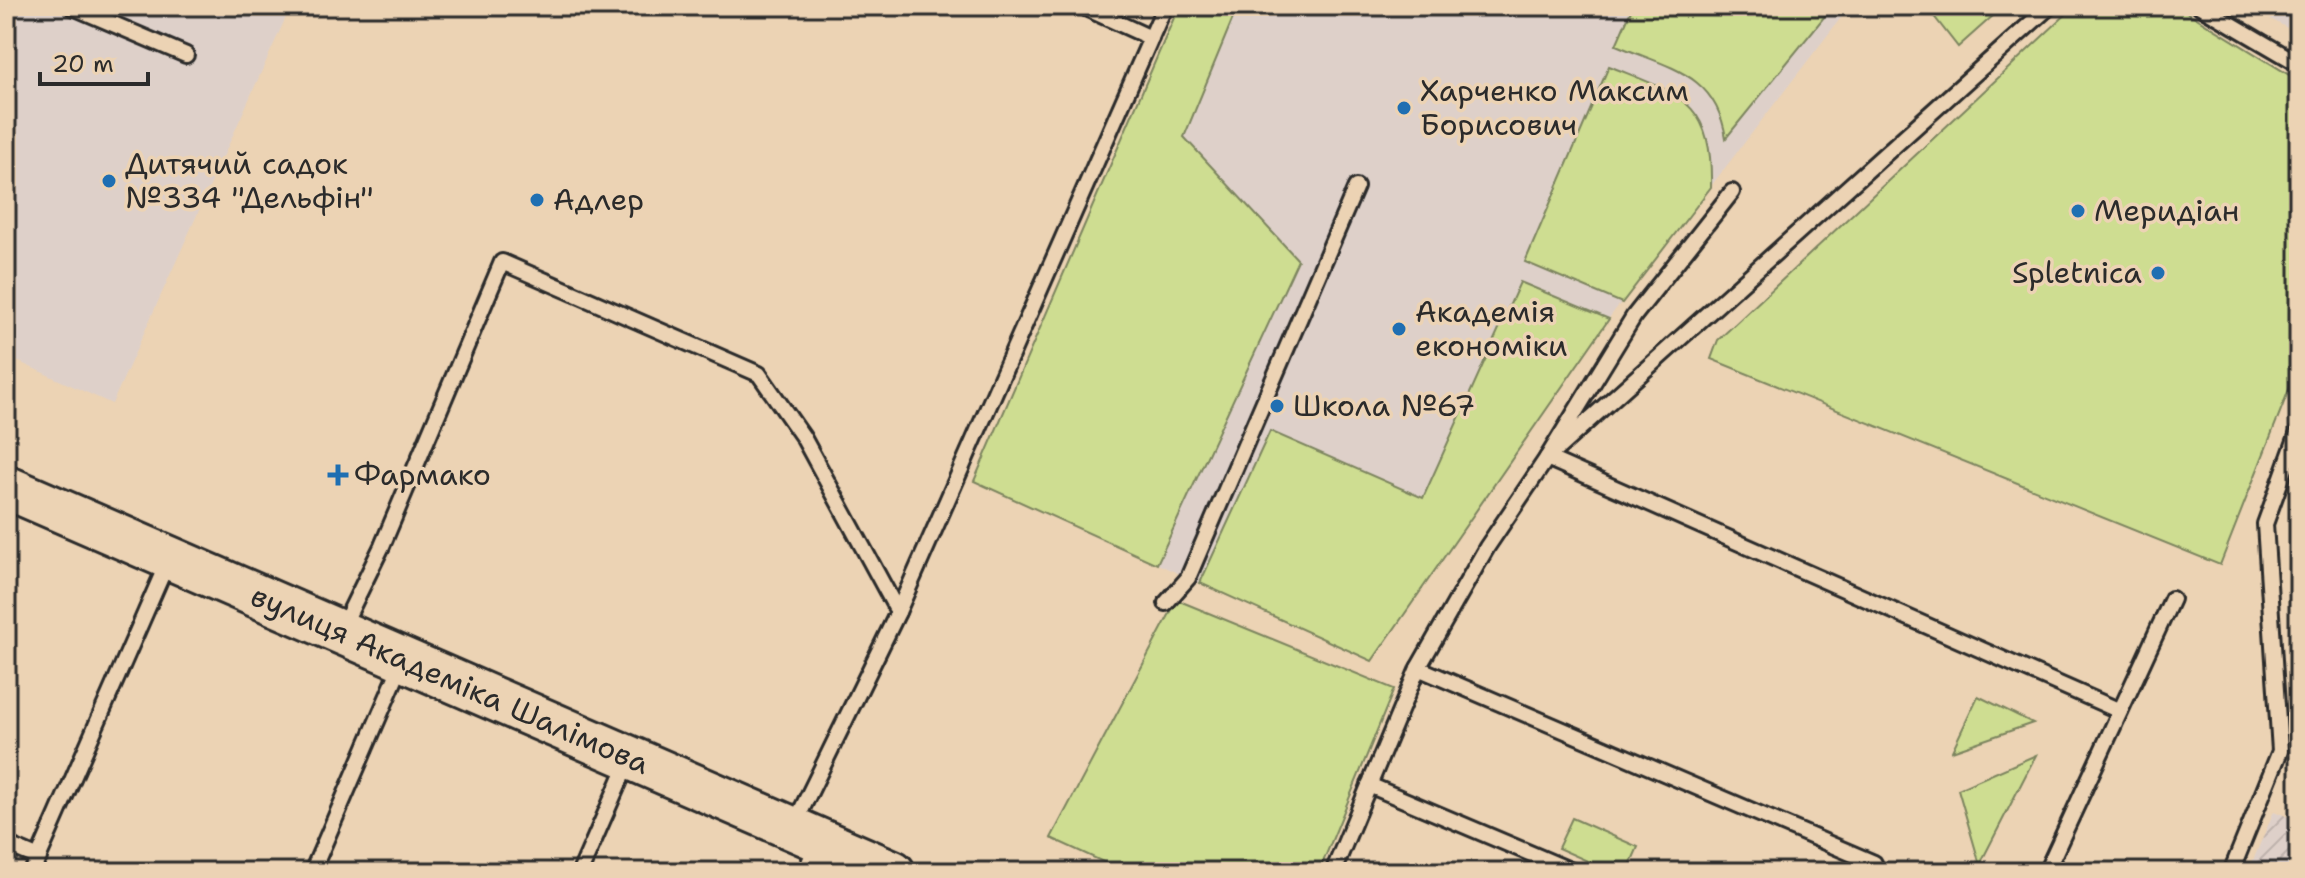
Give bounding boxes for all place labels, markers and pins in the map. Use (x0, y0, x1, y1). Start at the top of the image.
place label: Харченко Максим Борисович (1420, 70, 1689, 145)
marker: Харченко Максим Борисович (1395, 99, 1413, 117)
place label: Дитячий садок №334 "Дельфін" (125, 143, 374, 218)
marker: Дитячий садок №334 "Дельфін" (100, 172, 118, 190)
place label: Адлер (553, 179, 644, 220)
place label: Меридіан (2094, 190, 2239, 231)
marker: Адлер (528, 191, 546, 209)
marker: Меридіан (2069, 202, 2087, 220)
place label: Spletnica (2012, 252, 2142, 293)
marker: Spletnica (2149, 264, 2167, 282)
place label: Академія економіки (1415, 291, 1568, 366)
marker: Академія економіки (1390, 320, 1408, 338)
place label: Школа №67 (1293, 385, 1475, 426)
marker: Школа №67 (1268, 397, 1286, 415)
place label: Фармако (354, 454, 491, 495)
marker: Фармако (329, 466, 347, 484)

